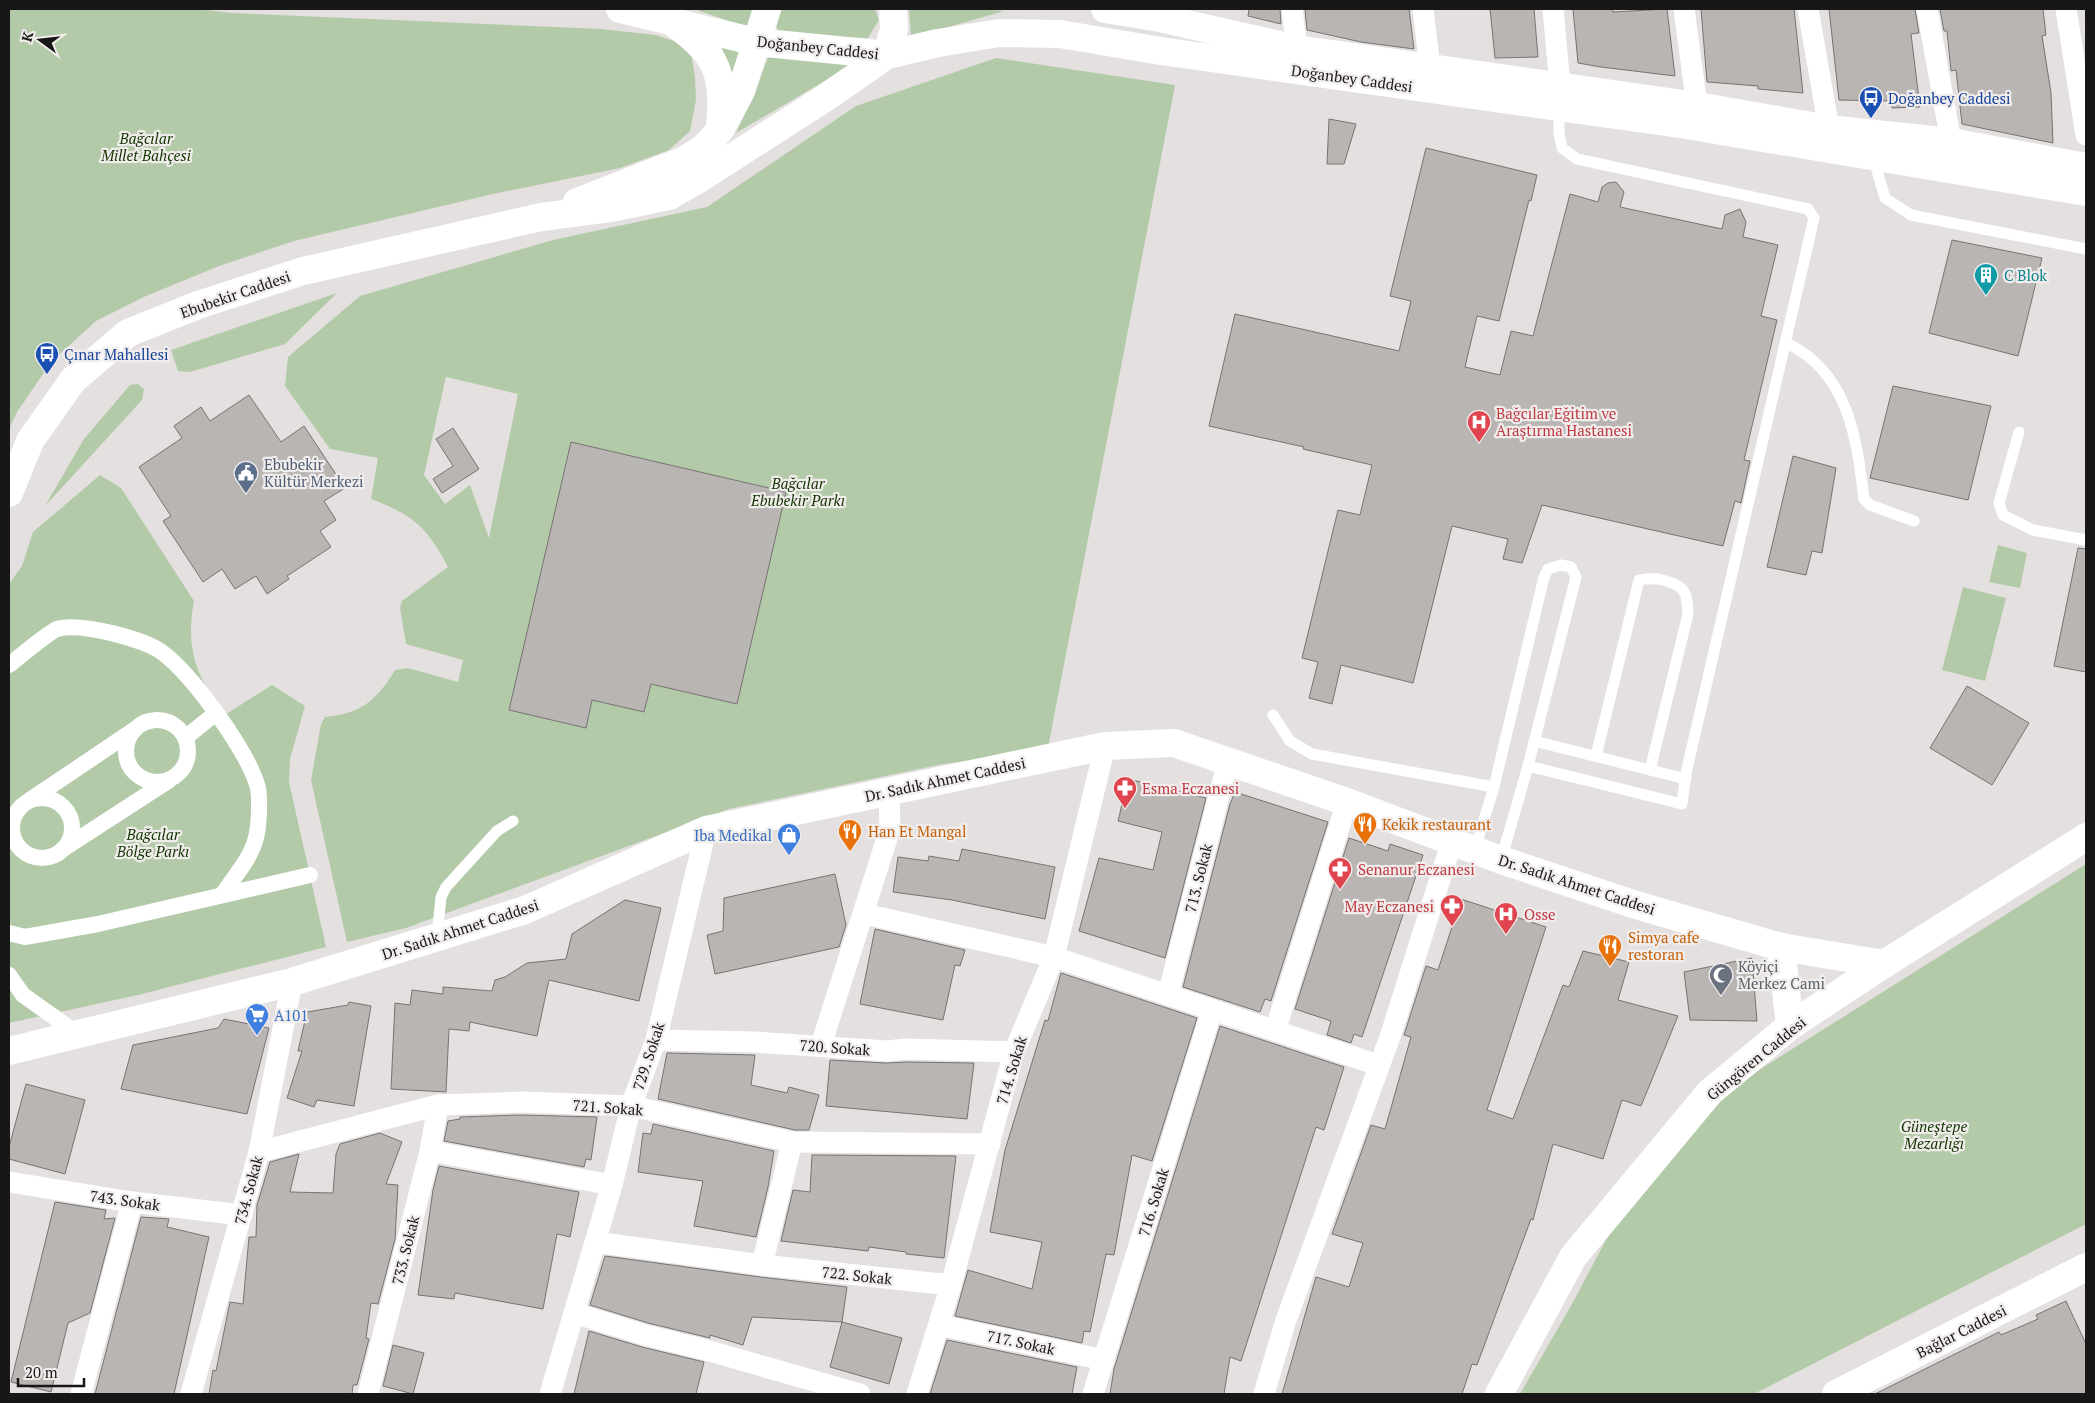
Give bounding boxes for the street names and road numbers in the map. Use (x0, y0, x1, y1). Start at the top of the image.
street label: Doğanbey Caddesi (756, 31, 880, 63)
street label: Doğanbey Caddesi (1290, 60, 1414, 96)
street label: Ebubekir Caddesi (177, 266, 293, 322)
street label: Dr. Sadık Ahmet Caddesi (863, 752, 1027, 806)
street label: 713. Sokak (1180, 841, 1216, 915)
street label: Dr. Sadık Ahmet Caddesi (1496, 849, 1658, 919)
street label: Dr. Sadık Ahmet Caddesi (379, 894, 541, 964)
street label: Güngören Caddesi (1702, 1012, 1810, 1104)
street label: 729. Sokak (628, 1019, 668, 1093)
street label: 714. Sokak (991, 1033, 1031, 1107)
street label: 720. Sokak (799, 1035, 871, 1059)
street label: 721. Sokak (572, 1095, 644, 1119)
street label: 734. Sokak (229, 1153, 267, 1227)
street label: 716. Sokak (1133, 1165, 1173, 1239)
street label: 743. Sokak (89, 1185, 162, 1215)
street label: 733. Sokak (387, 1213, 423, 1287)
street label: 722. Sokak (821, 1261, 893, 1289)
street label: Bağlar Caddesi (1913, 1300, 2009, 1362)
street label: 717. Sokak (985, 1325, 1057, 1359)

